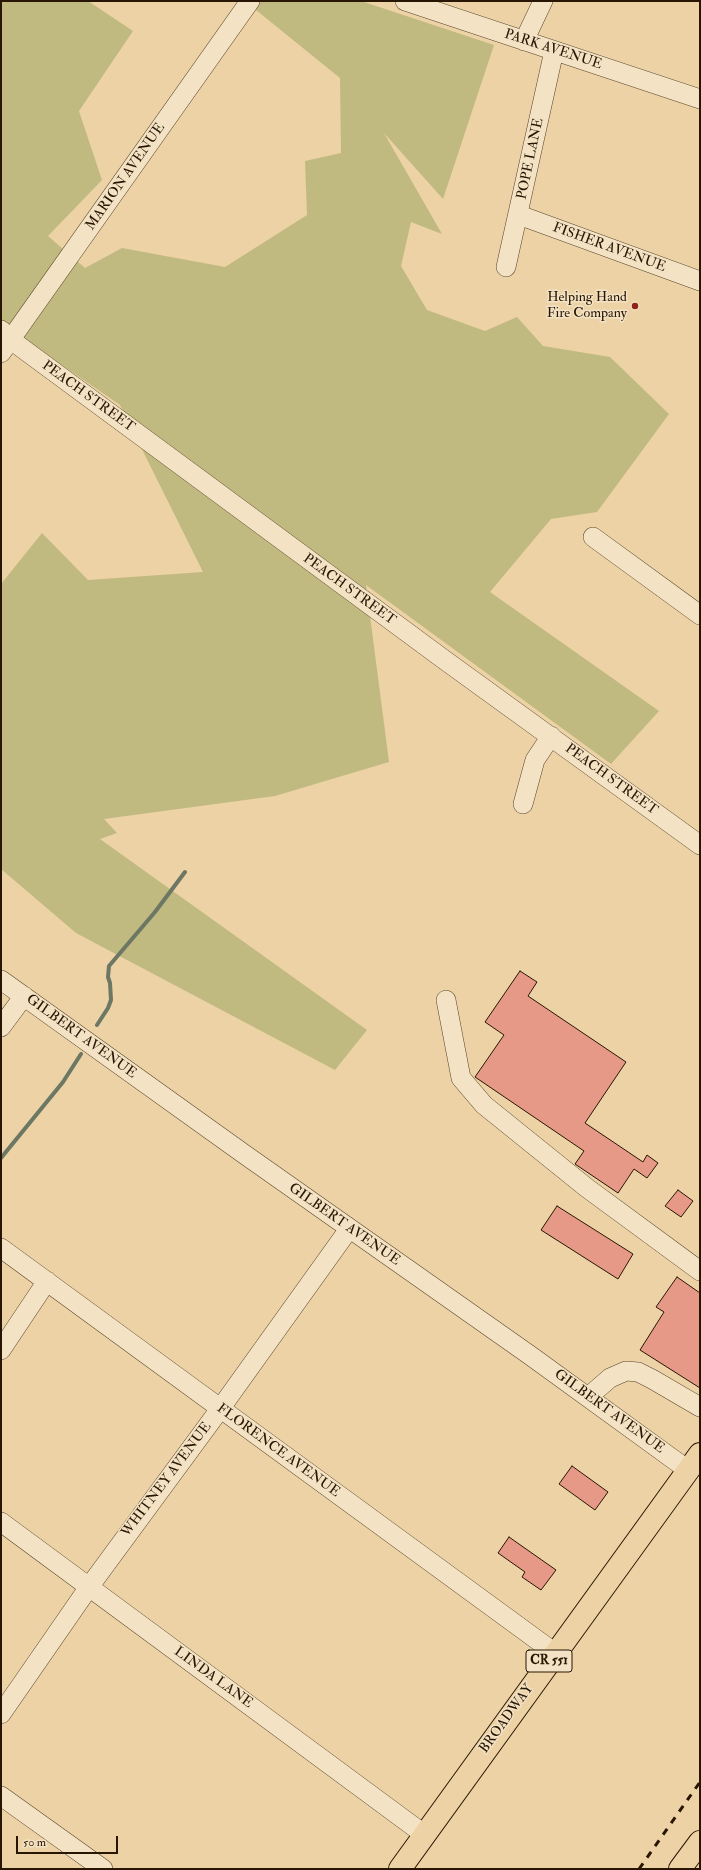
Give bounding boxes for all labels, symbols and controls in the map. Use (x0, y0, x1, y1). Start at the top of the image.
street label: PARK AVENUE (502, 26, 604, 74)
street label: POPE LANE (514, 117, 548, 201)
street label: MARION AVENUE (83, 120, 169, 234)
street label: FISHER AVENUE (550, 220, 668, 276)
place label: Helping Hand Fire Company (547, 290, 627, 322)
marker: Helping Hand Fire Company (630, 301, 640, 311)
street label: PEACH STREET (38, 358, 138, 436)
street label: PEACH STREET (299, 551, 399, 629)
street label: PEACH STREET (561, 741, 661, 819)
street label: GILBERT AVENUE (23, 991, 139, 1083)
street label: GILBERT AVENUE (285, 1180, 403, 1270)
street label: GILBERT AVENUE (551, 1366, 667, 1458)
street label: FLORENCE AVENUE (213, 1401, 343, 1501)
street label: WHITNEY AVENUE (118, 1419, 216, 1541)
street label: LINDA LANE (170, 1644, 256, 1712)
road number: CR 551 (526, 1650, 572, 1672)
street label: BROADWAY (476, 1681, 538, 1757)
scale bar (18, 1828, 120, 1854)
text: 50 m (23, 1835, 46, 1850)

